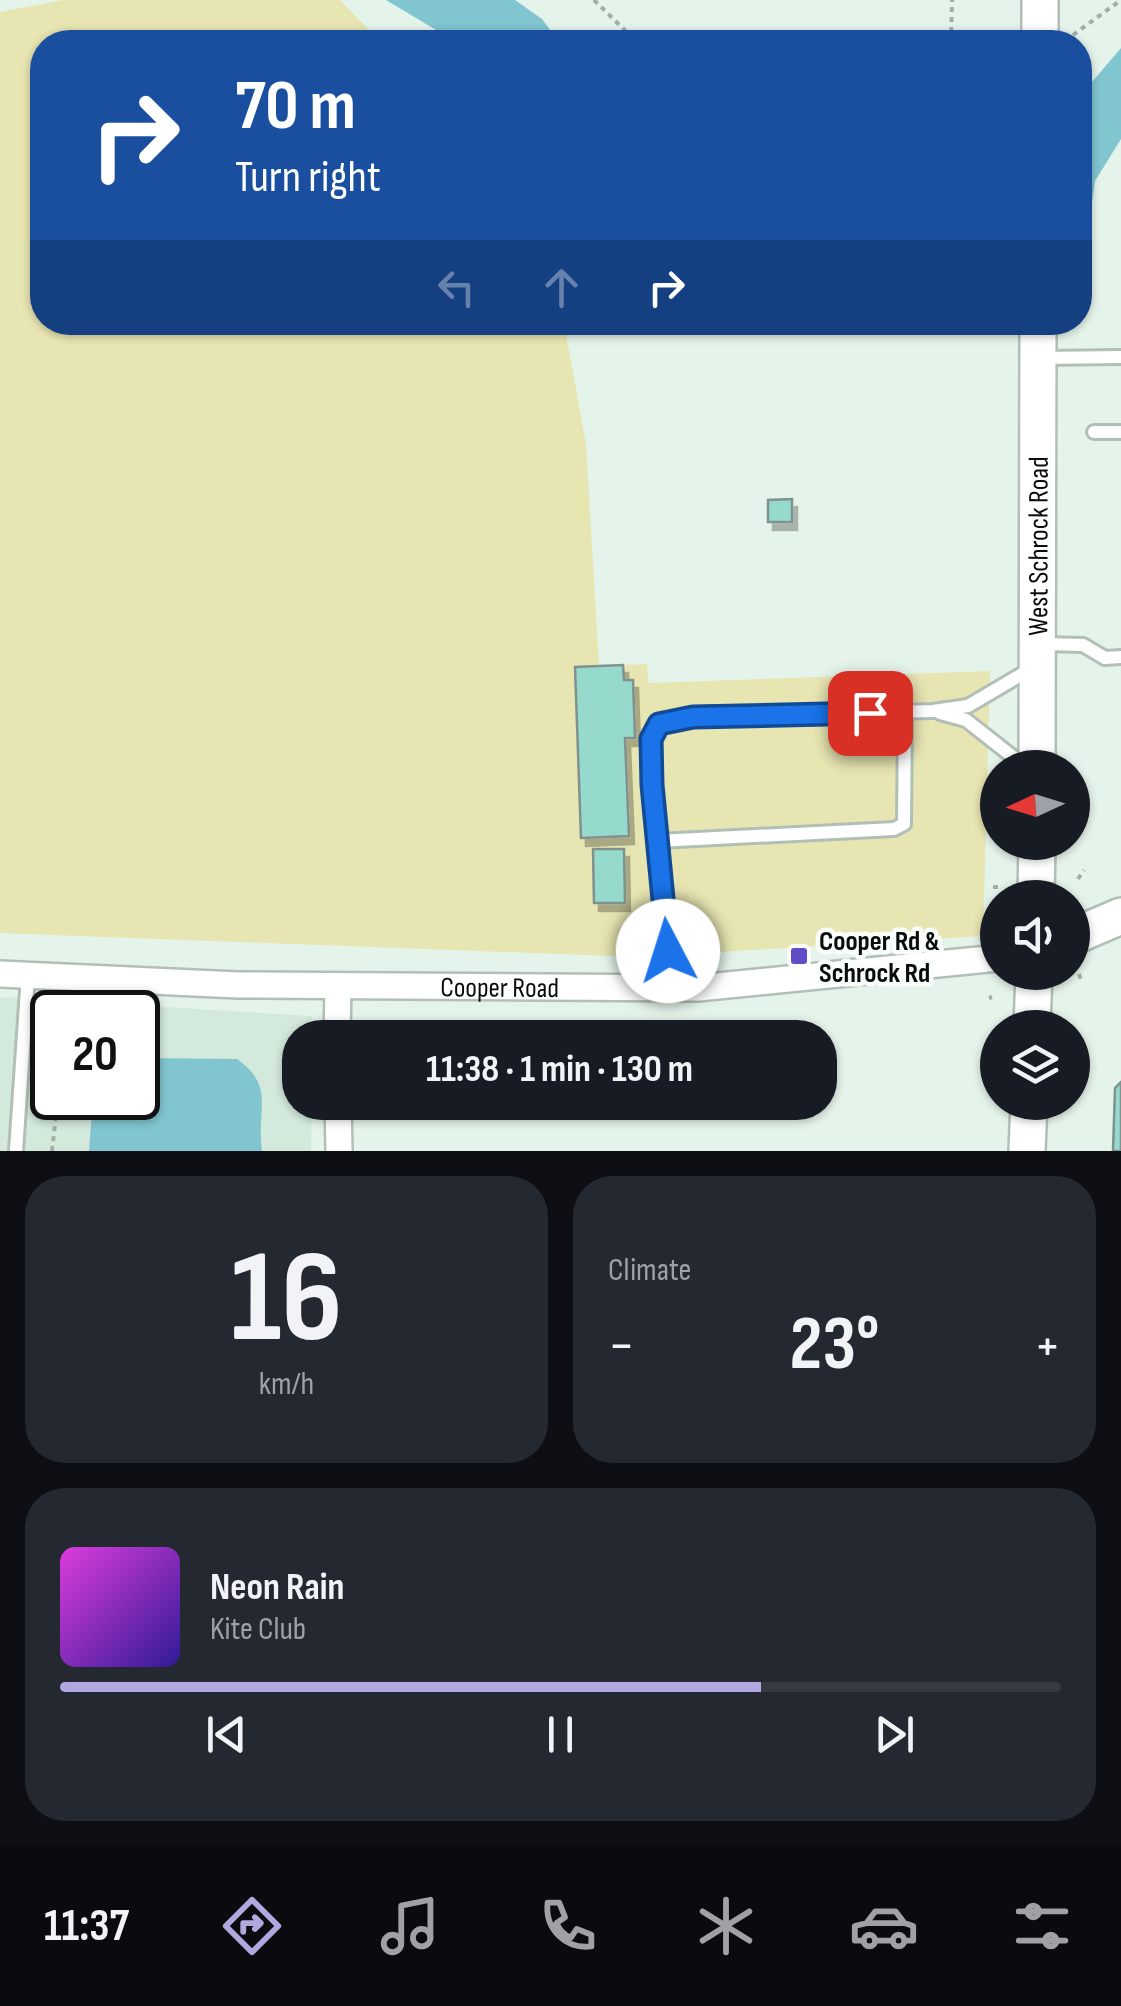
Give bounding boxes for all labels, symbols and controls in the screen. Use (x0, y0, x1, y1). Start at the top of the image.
text: 70 m (235, 65, 356, 149)
icon: right (70, 70, 200, 200)
text: Turn right (235, 150, 381, 205)
icon: left (429, 260, 484, 315)
icon: ahead (534, 260, 589, 315)
icon: right (639, 260, 694, 315)
street label: West Schrock Road (1022, 456, 1056, 636)
pin (828, 671, 913, 756)
icon: arrive (843, 686, 898, 741)
north arrow (980, 750, 1090, 860)
map controls (980, 750, 1090, 1120)
button: sound (980, 880, 1090, 990)
position arrow (616, 899, 720, 1003)
place label: Cooper Rd & Schrock Rd (819, 925, 940, 990)
marker: Cooper Rd & Schrock Rd (788, 945, 810, 967)
street label: Cooper Road (440, 971, 559, 1005)
speed limit sign: 20 (30, 990, 160, 1120)
button: layers (980, 1010, 1090, 1120)
text: 11:38 · 1 min · 130 m (426, 1047, 693, 1092)
text: 16 (230, 1222, 343, 1378)
text: Climate (608, 1251, 691, 1290)
text: 23° (789, 1300, 880, 1391)
text: − (608, 1313, 635, 1380)
text: + (1034, 1313, 1061, 1380)
text: km/h (259, 1365, 314, 1404)
text: Neon Rain (210, 1565, 344, 1610)
text: Kite Club (210, 1610, 306, 1649)
icon: previous (199, 1707, 254, 1762)
icon: pause (533, 1707, 588, 1762)
icon: next (867, 1707, 922, 1762)
icon: directions (217, 1891, 287, 1961)
icon: music (375, 1891, 445, 1961)
icon: phone (533, 1891, 603, 1961)
icon: climate (691, 1891, 761, 1961)
icon: car (849, 1891, 919, 1961)
icon: filters (1007, 1891, 1077, 1961)
text: 11:37 (44, 1899, 129, 1954)

